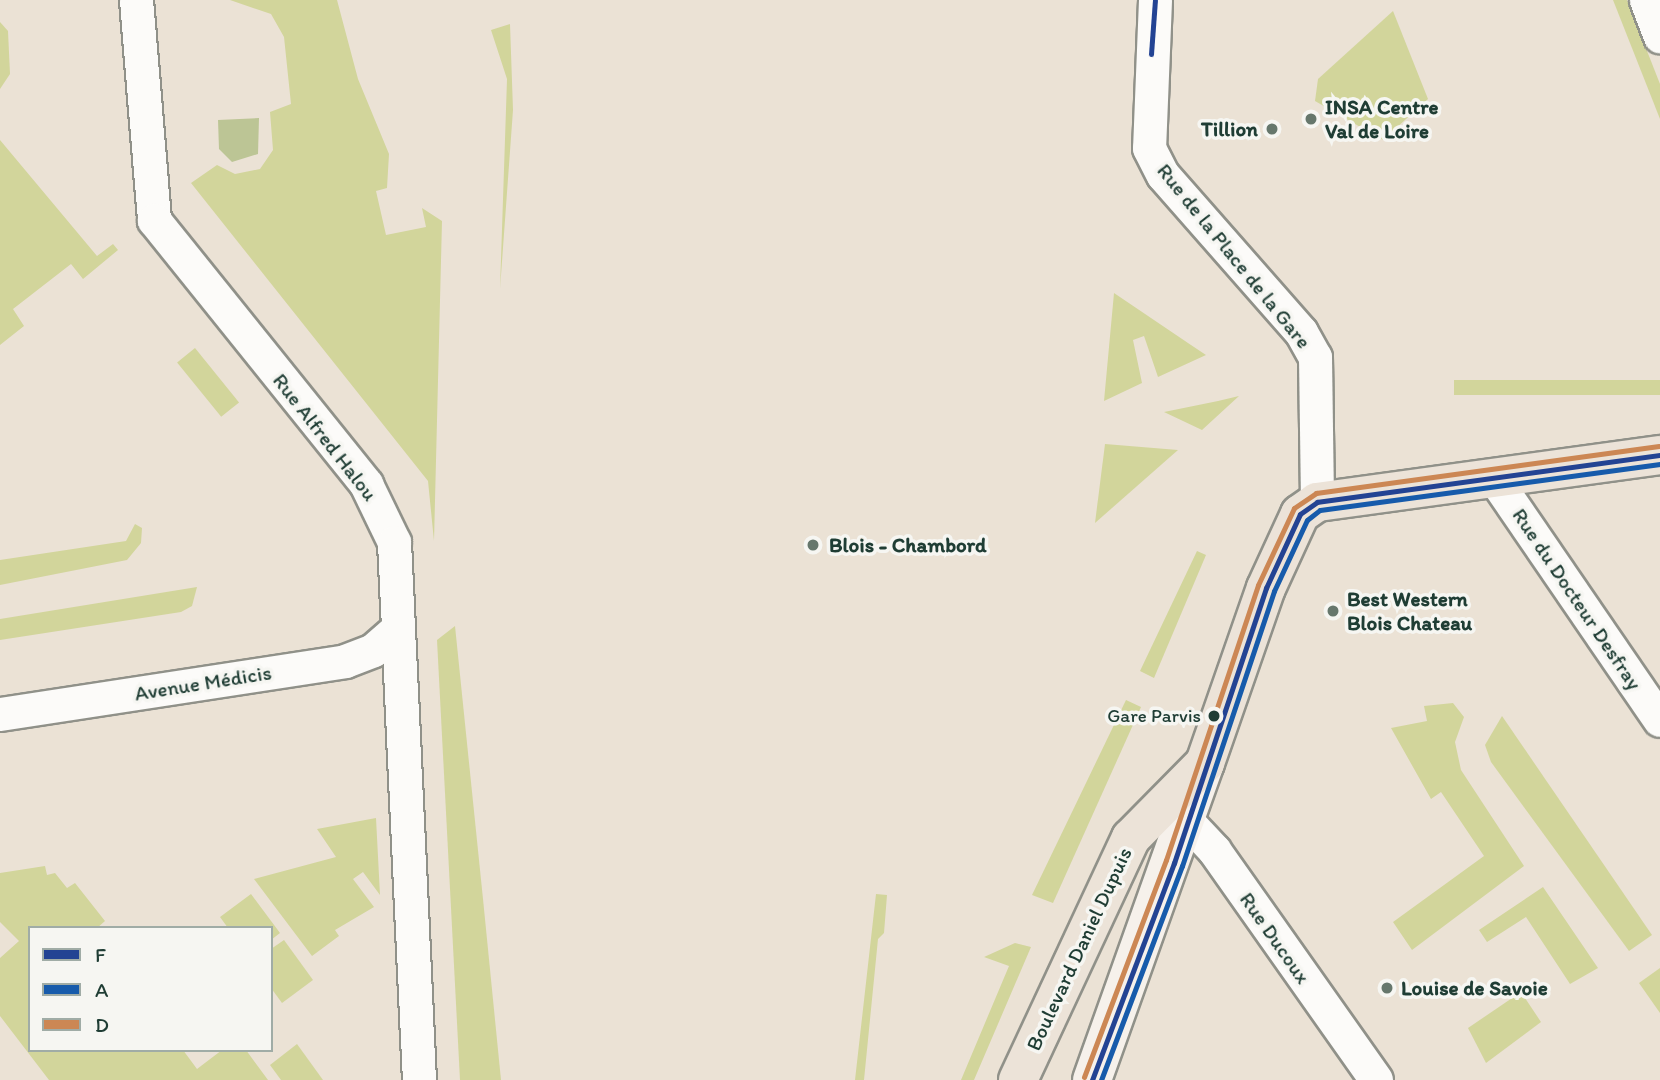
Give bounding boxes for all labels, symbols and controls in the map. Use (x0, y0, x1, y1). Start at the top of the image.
place label: INSA Centre Val de Loire (1325, 94, 1439, 144)
marker: INSA Centre Val de Loire (1303, 111, 1319, 127)
place label: Tillion (1201, 116, 1258, 142)
marker: Tillion (1264, 121, 1280, 137)
street label: Rue de la Place de la Gare (1151, 158, 1317, 354)
street label: Rue Alfred Halou (267, 368, 383, 506)
street label: Rue du Docteur Desfray (1507, 503, 1647, 695)
place label: Blois - Chambord (829, 532, 986, 558)
marker: Blois - Chambord (803, 535, 823, 555)
place label: Best Western Blois Chateau (1347, 586, 1473, 636)
marker: Best Western Blois Chateau (1325, 603, 1341, 619)
street label: Avenue Médicis (133, 660, 273, 706)
place label: Gare Parvis (1107, 705, 1201, 727)
marker: Gare Parvis (1207, 709, 1221, 723)
street label: Boulevard Daniel Dupuis (1020, 843, 1138, 1055)
street label: Rue Ducoux (1234, 887, 1316, 989)
legend (28, 926, 273, 1052)
text: F (95, 942, 106, 967)
place label: Louise de Savoie (1401, 975, 1548, 1001)
text: A (95, 977, 108, 1002)
marker: Louise de Savoie (1379, 980, 1395, 996)
text: D (95, 1012, 109, 1037)

